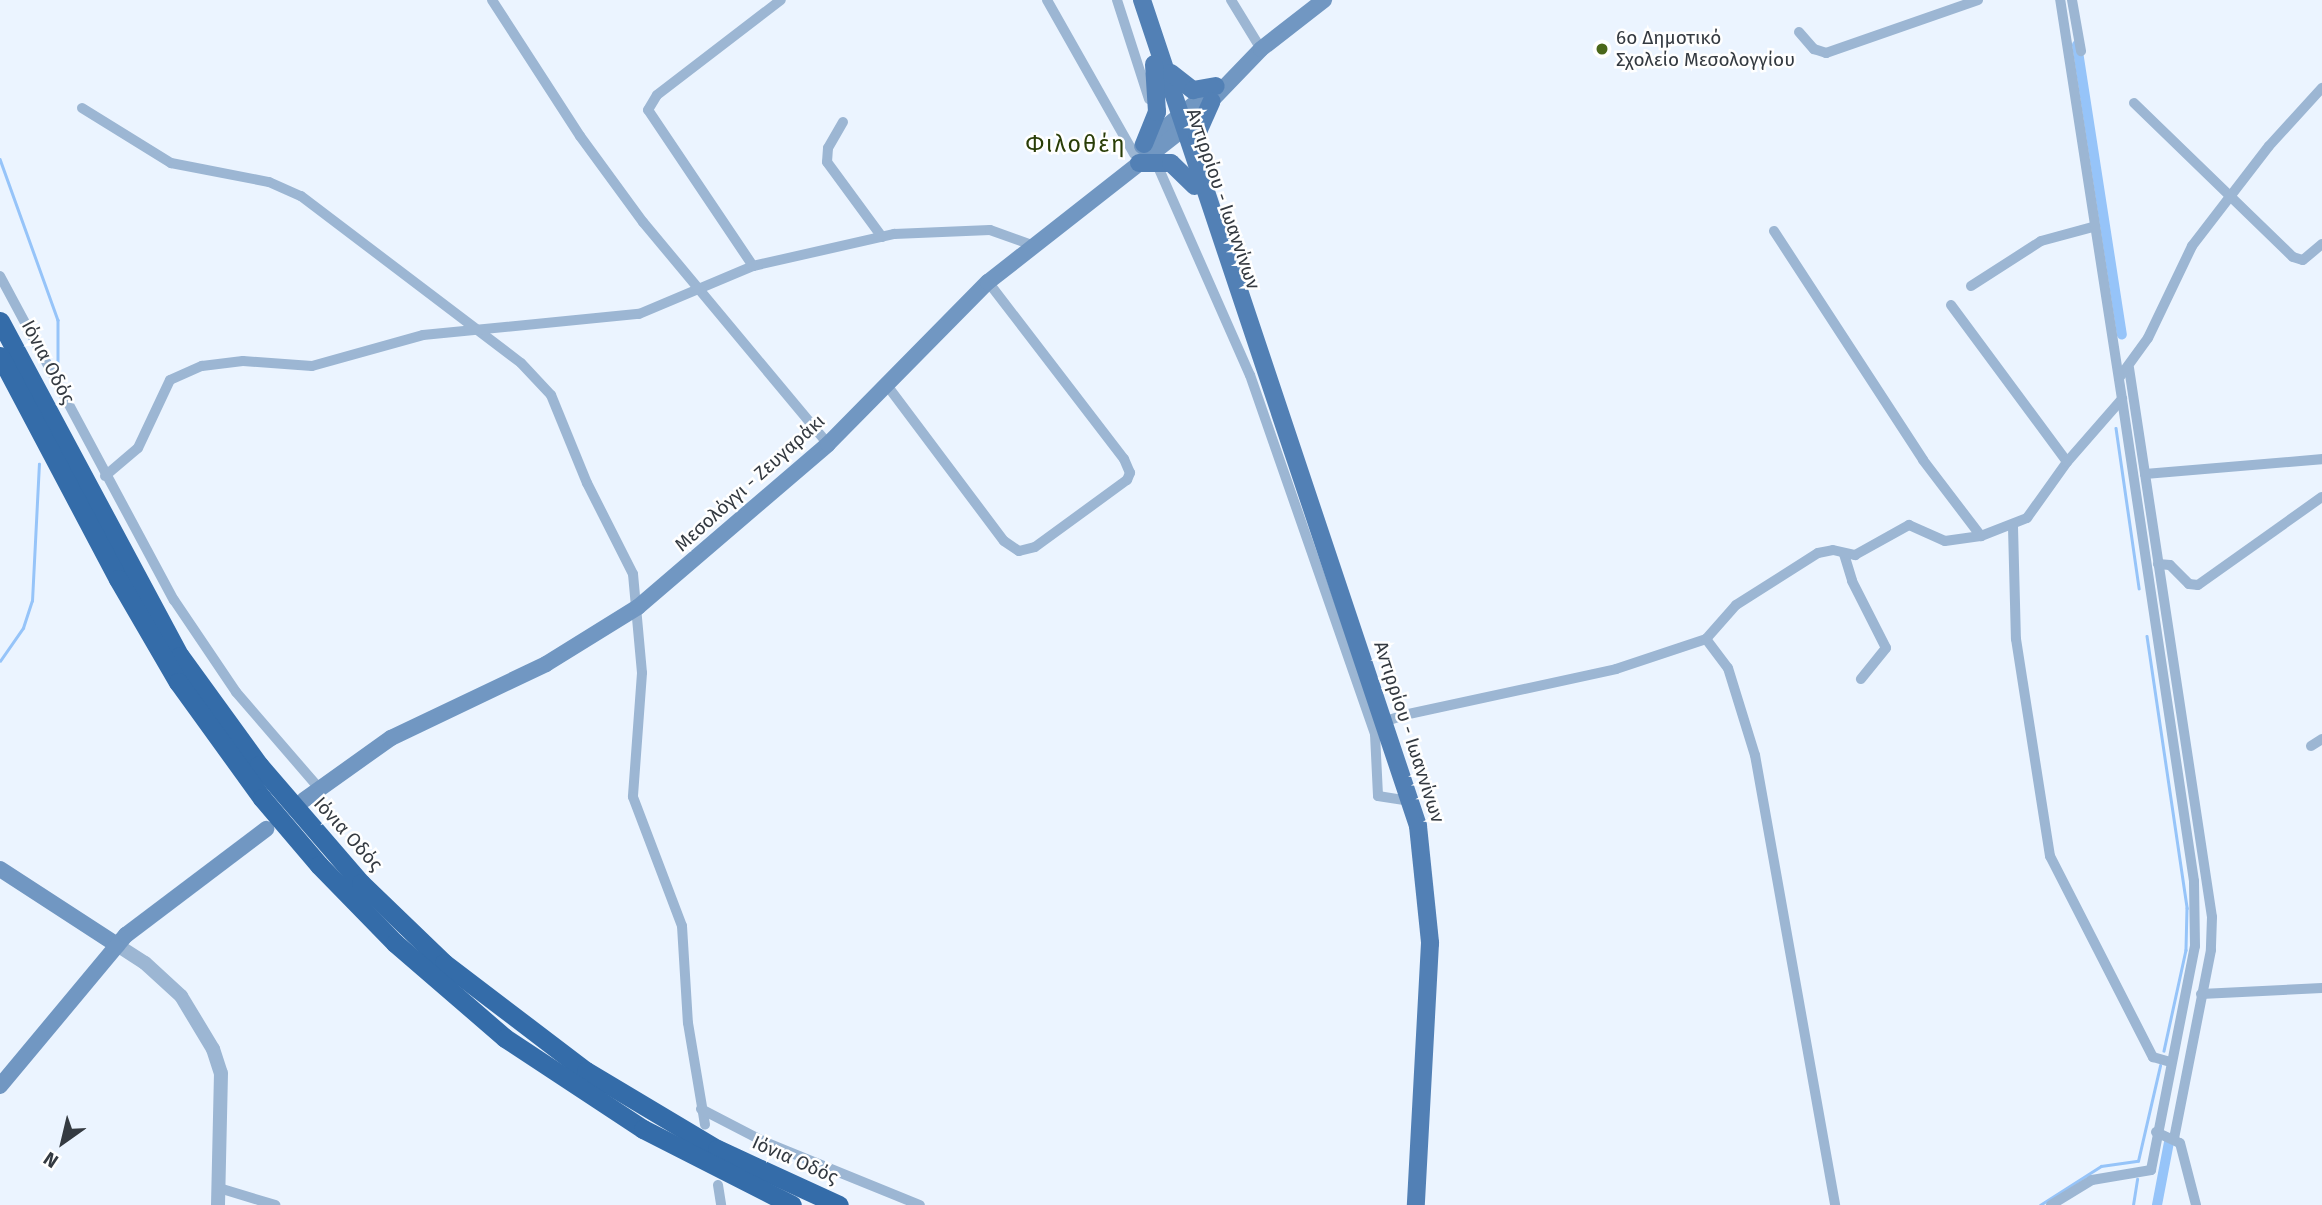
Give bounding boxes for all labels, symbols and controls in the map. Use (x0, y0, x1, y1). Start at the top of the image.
place label: 6ο Δημοτικό Σχολείο Μεσολογγίου (1616, 27, 1795, 71)
marker: 6ο Δημοτικό Σχολείο Μεσολογγίου (1594, 41, 1610, 57)
street label: Αντιρρίου - Ιωαννίνων (1181, 106, 1265, 292)
district label: Φιλοθέη (1026, 130, 1126, 158)
street label: Ιόνια Οδός (16, 316, 80, 408)
street label: Μεσολόγγι - Ζευγαράκι (670, 410, 830, 556)
street label: Αντιρρίου - Ιωαννίνων (1369, 638, 1449, 826)
street label: Ιόνια Οδός (309, 792, 387, 876)
north arrow (28, 1107, 98, 1177)
street label: Ιόνια Οδός (749, 1131, 841, 1189)
text: N (39, 1147, 63, 1173)

